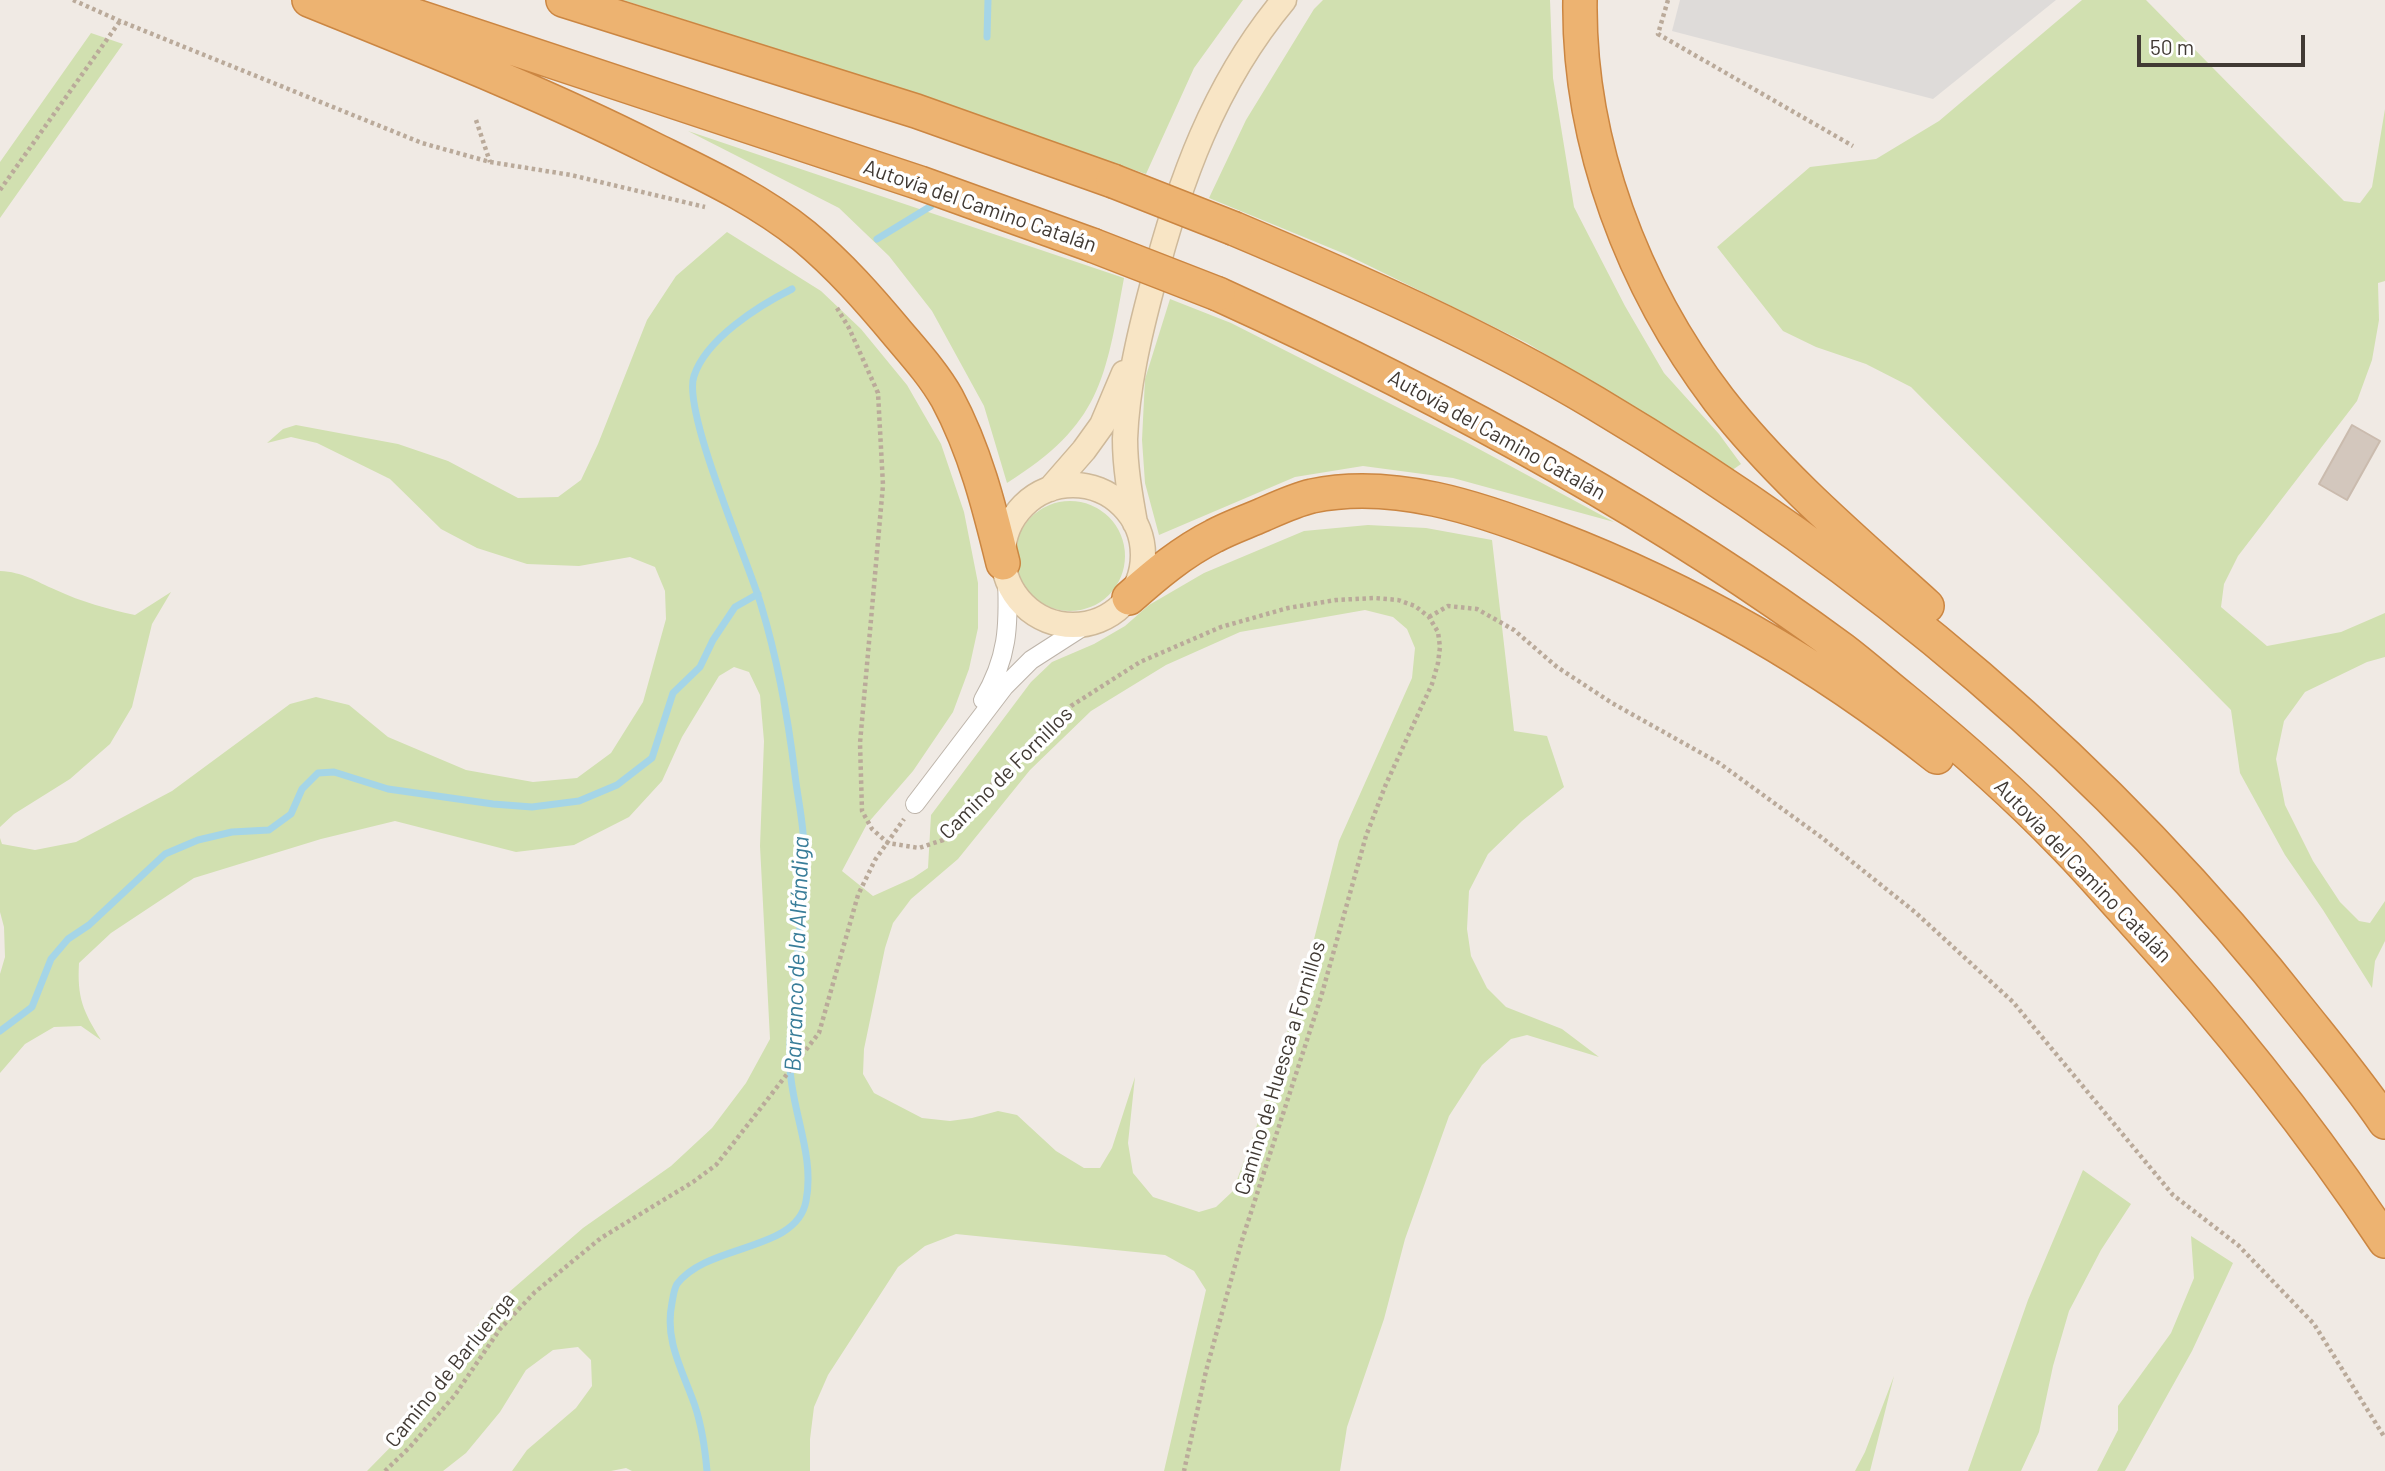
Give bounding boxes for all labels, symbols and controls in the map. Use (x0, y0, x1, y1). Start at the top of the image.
scale bar (2140, 21, 2308, 65)
text: 50 m (2150, 34, 2194, 59)
street label: Autovía del Camino Catalán (860, 154, 1100, 258)
street label: Autovía del Camino Catalán (1384, 365, 1610, 505)
street label: Camino de Fornillos (934, 701, 1078, 845)
street label: Autovía del Camino Catalán (1989, 774, 2177, 968)
water label: Barranco de la Alfándiga (779, 836, 815, 1072)
street label: Camino de Huesca a Fornillos (1229, 938, 1331, 1198)
street label: Camino de Barluenga (380, 1288, 520, 1452)

